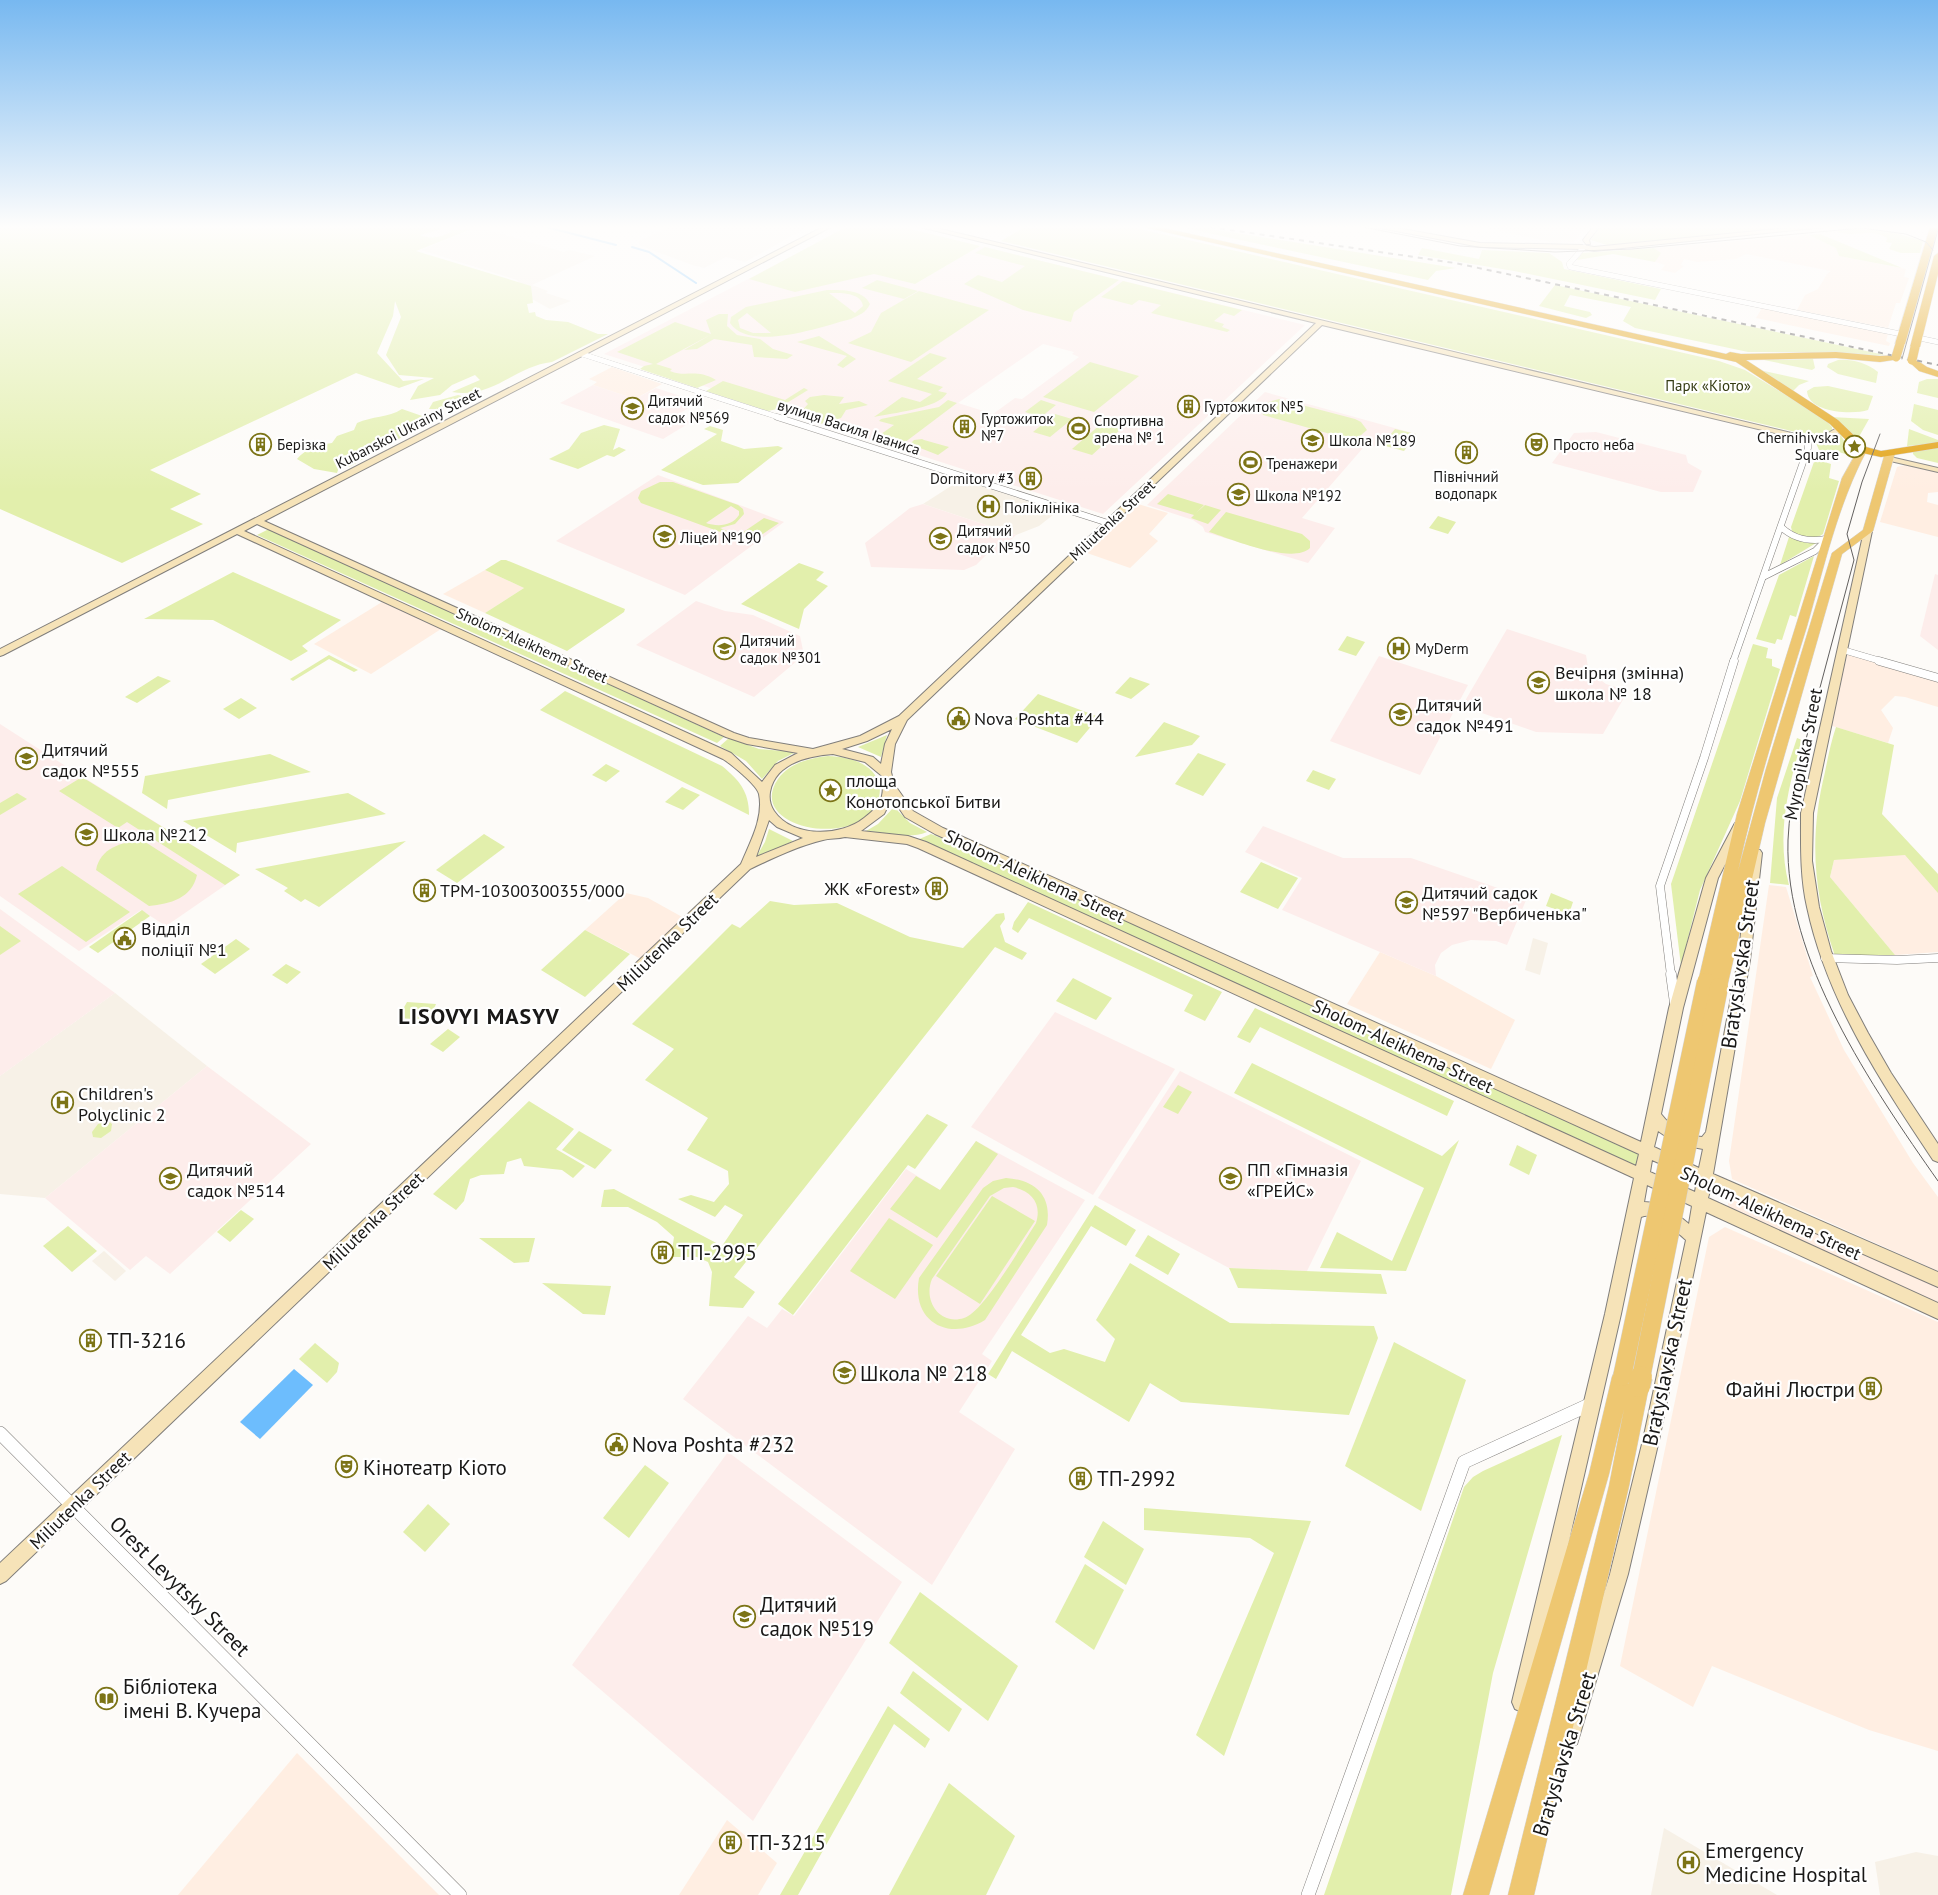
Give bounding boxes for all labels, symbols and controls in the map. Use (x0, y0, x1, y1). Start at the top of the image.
park label: Парк «Кіото» (1665, 376, 1751, 395)
street label: Kubanskoi Ukrainy Street (332, 383, 484, 473)
place label: Дитячий садок №569 (648, 391, 729, 427)
building icon: Гуртожиток №5 (1176, 394, 1200, 418)
street label: вулиця Василя Іваниса (775, 395, 923, 459)
school or university icon: Дитячий садок №569 (620, 397, 644, 421)
place label: Гуртожиток №5 (1204, 397, 1304, 416)
place label: Гуртожиток №7 (981, 409, 1054, 445)
place label: Спортивна арена № 1 (1094, 411, 1164, 447)
building icon: Гуртожиток №7 (953, 415, 977, 439)
sports icon: Спортивна арена № 1 (1066, 417, 1090, 441)
school or university icon: Школа №189 (1301, 428, 1325, 452)
place label: Chernihivska Square (1757, 428, 1839, 464)
place label: Школа №189 (1329, 431, 1416, 450)
building icon: Берізка (249, 432, 273, 456)
theatre icon: Просто неба (1525, 432, 1549, 456)
place icon: Chernihivska Square (1843, 434, 1867, 458)
place label: Берізка (277, 435, 326, 454)
place label: Просто неба (1553, 435, 1635, 454)
building icon: Північний водопарк (1454, 441, 1478, 465)
sports icon: Тренажери (1238, 451, 1262, 475)
place label: Тренажери (1266, 454, 1338, 473)
building icon: Dormitory #3 (1018, 466, 1042, 490)
place label: Північний водопарк (1433, 467, 1499, 503)
place label: Dormitory #3 (930, 469, 1014, 488)
street label: Miliutenka Street (1065, 476, 1159, 564)
school or university icon: Школа №192 (1227, 483, 1251, 507)
place label: Школа №192 (1255, 486, 1342, 505)
hospital icon: Поліклініка (976, 495, 1000, 519)
place label: Поліклініка (1004, 498, 1079, 517)
place label: Дитячий садок №50 (957, 521, 1030, 557)
school or university icon: Ліцей №190 (652, 525, 676, 549)
school or university icon: Дитячий садок №50 (929, 527, 953, 551)
place label: Ліцей №190 (679, 528, 761, 547)
street label: Sholom-Aleikhema Street (453, 603, 611, 687)
place label: Дитячий садок №301 (740, 631, 821, 667)
hospital icon: MyDerm (1387, 636, 1411, 660)
school or university icon: Дитячий садок №301 (712, 637, 736, 661)
place label: MyDerm (1415, 639, 1469, 658)
place label: Вечірня (змінна) школа № 18 (1555, 661, 1684, 705)
school or university icon: Вечірня (змінна) школа № 18 (1527, 670, 1551, 694)
street label: Myropilska Street (1779, 686, 1827, 822)
place label: Дитячий садок №491 (1416, 693, 1514, 737)
school or university icon: Дитячий садок №491 (1388, 702, 1412, 726)
public building icon: Nova Poshta #44 (946, 706, 970, 730)
place label: Nova Poshta #44 (974, 707, 1104, 730)
place label: Дитячий садок №555 (42, 738, 140, 782)
school or university icon: Дитячий садок №555 (14, 747, 38, 771)
place label: площа Конотопської Битви (846, 769, 1001, 813)
place icon: площа Конотопської Битви (818, 778, 842, 802)
school or university icon: Школа №212 (75, 822, 99, 846)
place label: Школа №212 (103, 823, 207, 846)
street label: Sholom-Aleikhema Street (941, 824, 1129, 928)
building icon: ЖК «Forest» (924, 876, 948, 900)
place label: ЖК «Forest» (824, 877, 920, 900)
building icon: ТРМ-10300300355/000 (412, 878, 436, 902)
street label: Bratyslavska Street (1715, 878, 1765, 1050)
place label: ТРМ-10300300355/000 (440, 879, 625, 902)
place label: Дитячий садок №597 "Вербиченька" (1422, 881, 1587, 925)
street label: Miliutenka Street (612, 888, 722, 996)
school or university icon: Дитячий садок №597 "Вербиченька" (1394, 890, 1418, 914)
place label: Відділ поліції №1 (141, 917, 227, 961)
public building icon: Відділ поліції №1 (113, 926, 137, 950)
street label: Sholom-Aleikhema Street (1309, 994, 1497, 1098)
district label: LISOVYI MASYV (398, 1002, 560, 1030)
place label: Children's Polyclinic 2 (78, 1082, 166, 1126)
hospital icon: Children's Polyclinic 2 (50, 1091, 74, 1115)
place label: Дитячий садок №514 (187, 1158, 285, 1202)
place label: ПП «Гімназія «ГРЕЙС» (1247, 1158, 1348, 1202)
street label: Sholom-Aleikhema Street (1677, 1161, 1865, 1265)
school or university icon: Дитячий садок №514 (159, 1167, 183, 1191)
street label: Miliutenka Street (318, 1167, 428, 1275)
school or university icon: ПП «Гімназія «ГРЕЙС» (1219, 1167, 1243, 1191)
place label: ТП-2995 (678, 1239, 757, 1266)
building icon: ТП-2995 (650, 1240, 674, 1264)
street label: Bratyslavska Street (1636, 1276, 1698, 1448)
place label: ТП-3216 (107, 1327, 186, 1354)
building icon: ТП-3216 (79, 1328, 103, 1352)
place label: Школа № 218 (860, 1360, 987, 1387)
school or university icon: Школа № 218 (832, 1361, 856, 1385)
place label: Файні Люстри (1726, 1376, 1855, 1403)
building icon: Файні Люстри (1859, 1377, 1883, 1401)
place label: Nova Poshta #232 (632, 1431, 795, 1458)
public building icon: Nova Poshta #232 (604, 1432, 628, 1456)
street label: Miliutenka Street (25, 1446, 135, 1554)
place label: Кінотеатр Кіото (363, 1454, 507, 1481)
theatre icon: Кінотеатр Кіото (335, 1455, 359, 1479)
place label: ТП-2992 (1097, 1465, 1176, 1492)
building icon: ТП-2992 (1069, 1466, 1093, 1490)
street label: Orest Levytsky Street (104, 1510, 256, 1662)
place label: Дитячий садок №519 (760, 1591, 874, 1642)
school or university icon: Дитячий садок №519 (732, 1604, 756, 1628)
street label: Bratyslavska Street (1526, 1668, 1602, 1840)
place label: Бібліотека імені В. Кучера (123, 1673, 261, 1724)
library icon: Бібліотека імені В. Кучера (95, 1686, 119, 1710)
place label: ТП-3215 (747, 1829, 826, 1856)
building icon: ТП-3215 (719, 1830, 743, 1854)
place label: Emergency Medicine Hospital (1705, 1837, 1867, 1888)
hospital icon: Emergency Medicine Hospital (1677, 1850, 1701, 1874)

